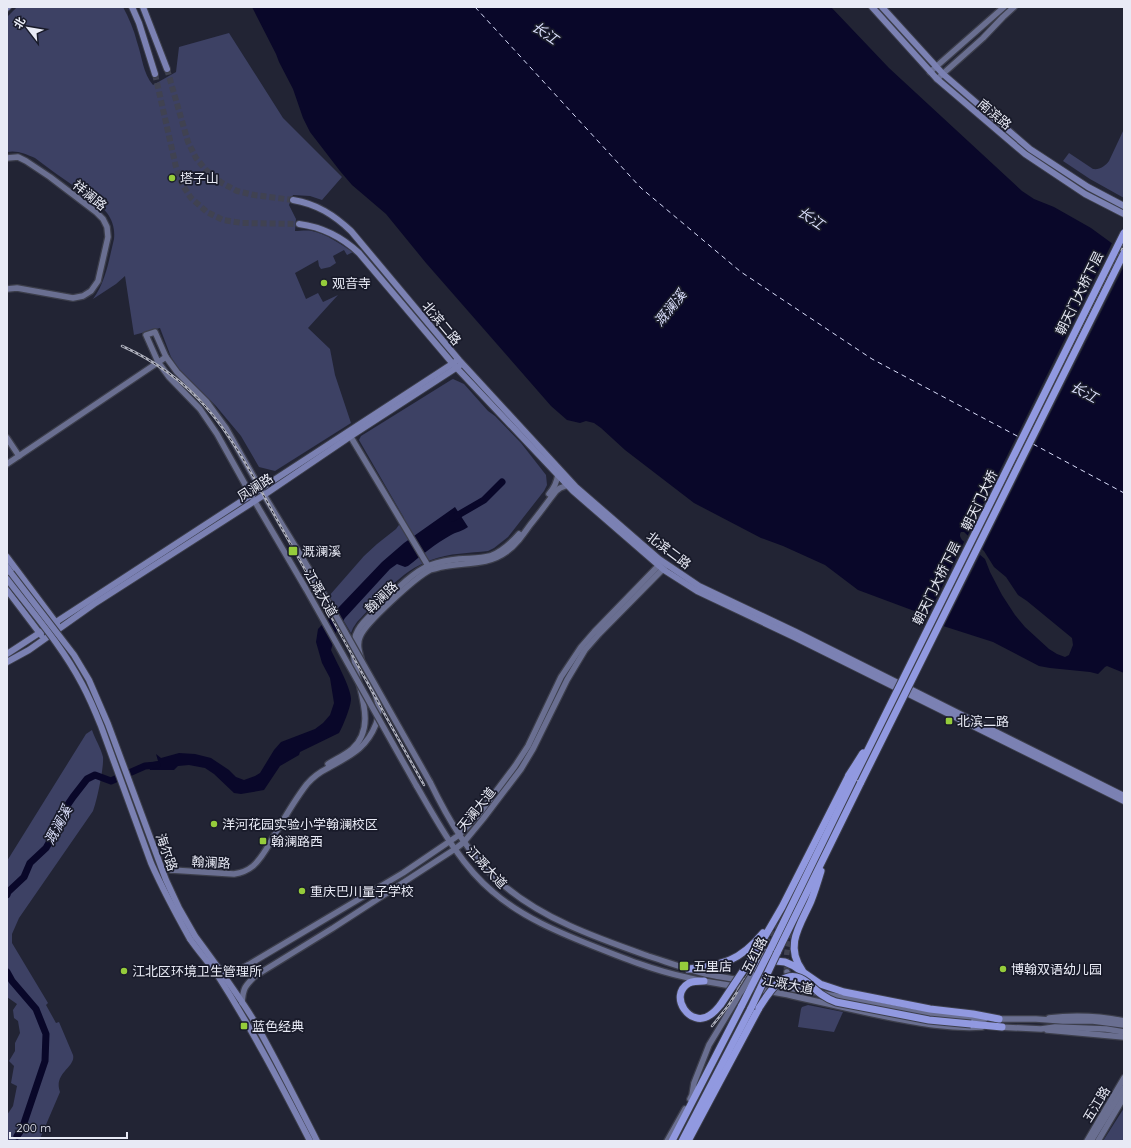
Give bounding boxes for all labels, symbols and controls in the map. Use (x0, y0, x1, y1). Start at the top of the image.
north arrow (8, 8, 48, 48)
text: 北 (11, 15, 28, 31)
water label: 长江 (528, 18, 563, 50)
street label: 南滨路 (975, 95, 1015, 133)
place label: 塔子山 (180, 170, 219, 186)
marker: 塔子山 (167, 173, 177, 183)
street label: 祥澜路 (70, 177, 110, 213)
water label: 长江 (794, 203, 829, 234)
street label: 朝天门大桥下层 (1052, 249, 1106, 337)
place label: 观音寺 (332, 275, 371, 291)
marker: 观音寺 (319, 278, 329, 288)
water label: 溉澜溪 (650, 284, 691, 330)
street label: 北滨二路 (419, 298, 465, 348)
water label: 长江 (1067, 377, 1102, 407)
street label: 朝天门大桥 (958, 467, 1000, 533)
street label: 凤澜路 (234, 470, 276, 504)
street label: 北滨二路 (643, 528, 695, 572)
street label: 朝天门大桥下层 (909, 539, 963, 627)
place label: 溉澜溪 (302, 543, 341, 559)
marker: 溉澜溪 (287, 545, 299, 557)
street label: 江溉大道 (301, 566, 341, 620)
street label: 翰澜路 (361, 578, 401, 616)
place label: 北滨二路 (957, 713, 1009, 729)
marker: 北滨二路 (944, 716, 954, 726)
street label: 天澜大道 (453, 784, 499, 834)
water label: 溉澜溪 (40, 800, 77, 848)
place label: 洋河花园实验小学翰澜校区 (222, 816, 378, 832)
marker: 洋河花园实验小学翰澜校区 (209, 819, 219, 829)
street label: 海尔路 (153, 831, 181, 873)
place label: 翰澜路西 (271, 833, 323, 849)
marker: 翰澜路西 (258, 836, 268, 846)
street label: 江溉大道 (463, 843, 511, 891)
street label: 翰澜路 (191, 853, 231, 871)
place label: 重庆巴川量子学校 (310, 883, 414, 899)
marker: 重庆巴川量子学校 (297, 886, 307, 896)
street label: 五红路 (738, 934, 770, 976)
place label: 五里店 (693, 958, 732, 974)
marker: 五里店 (678, 960, 690, 972)
place label: 博翰双语幼儿园 (1011, 961, 1102, 977)
place label: 江北区环境卫生管理所 (132, 963, 262, 979)
marker: 博翰双语幼儿园 (998, 964, 1008, 974)
marker: 江北区环境卫生管理所 (119, 966, 129, 976)
street label: 江溉大道 (761, 971, 815, 997)
place label: 蓝色经典 (252, 1018, 304, 1034)
marker: 蓝色经典 (239, 1021, 249, 1031)
street label: 五江路 (1079, 1083, 1113, 1125)
scale bar (10, 1114, 127, 1140)
text: 200 m (16, 1120, 51, 1135)

